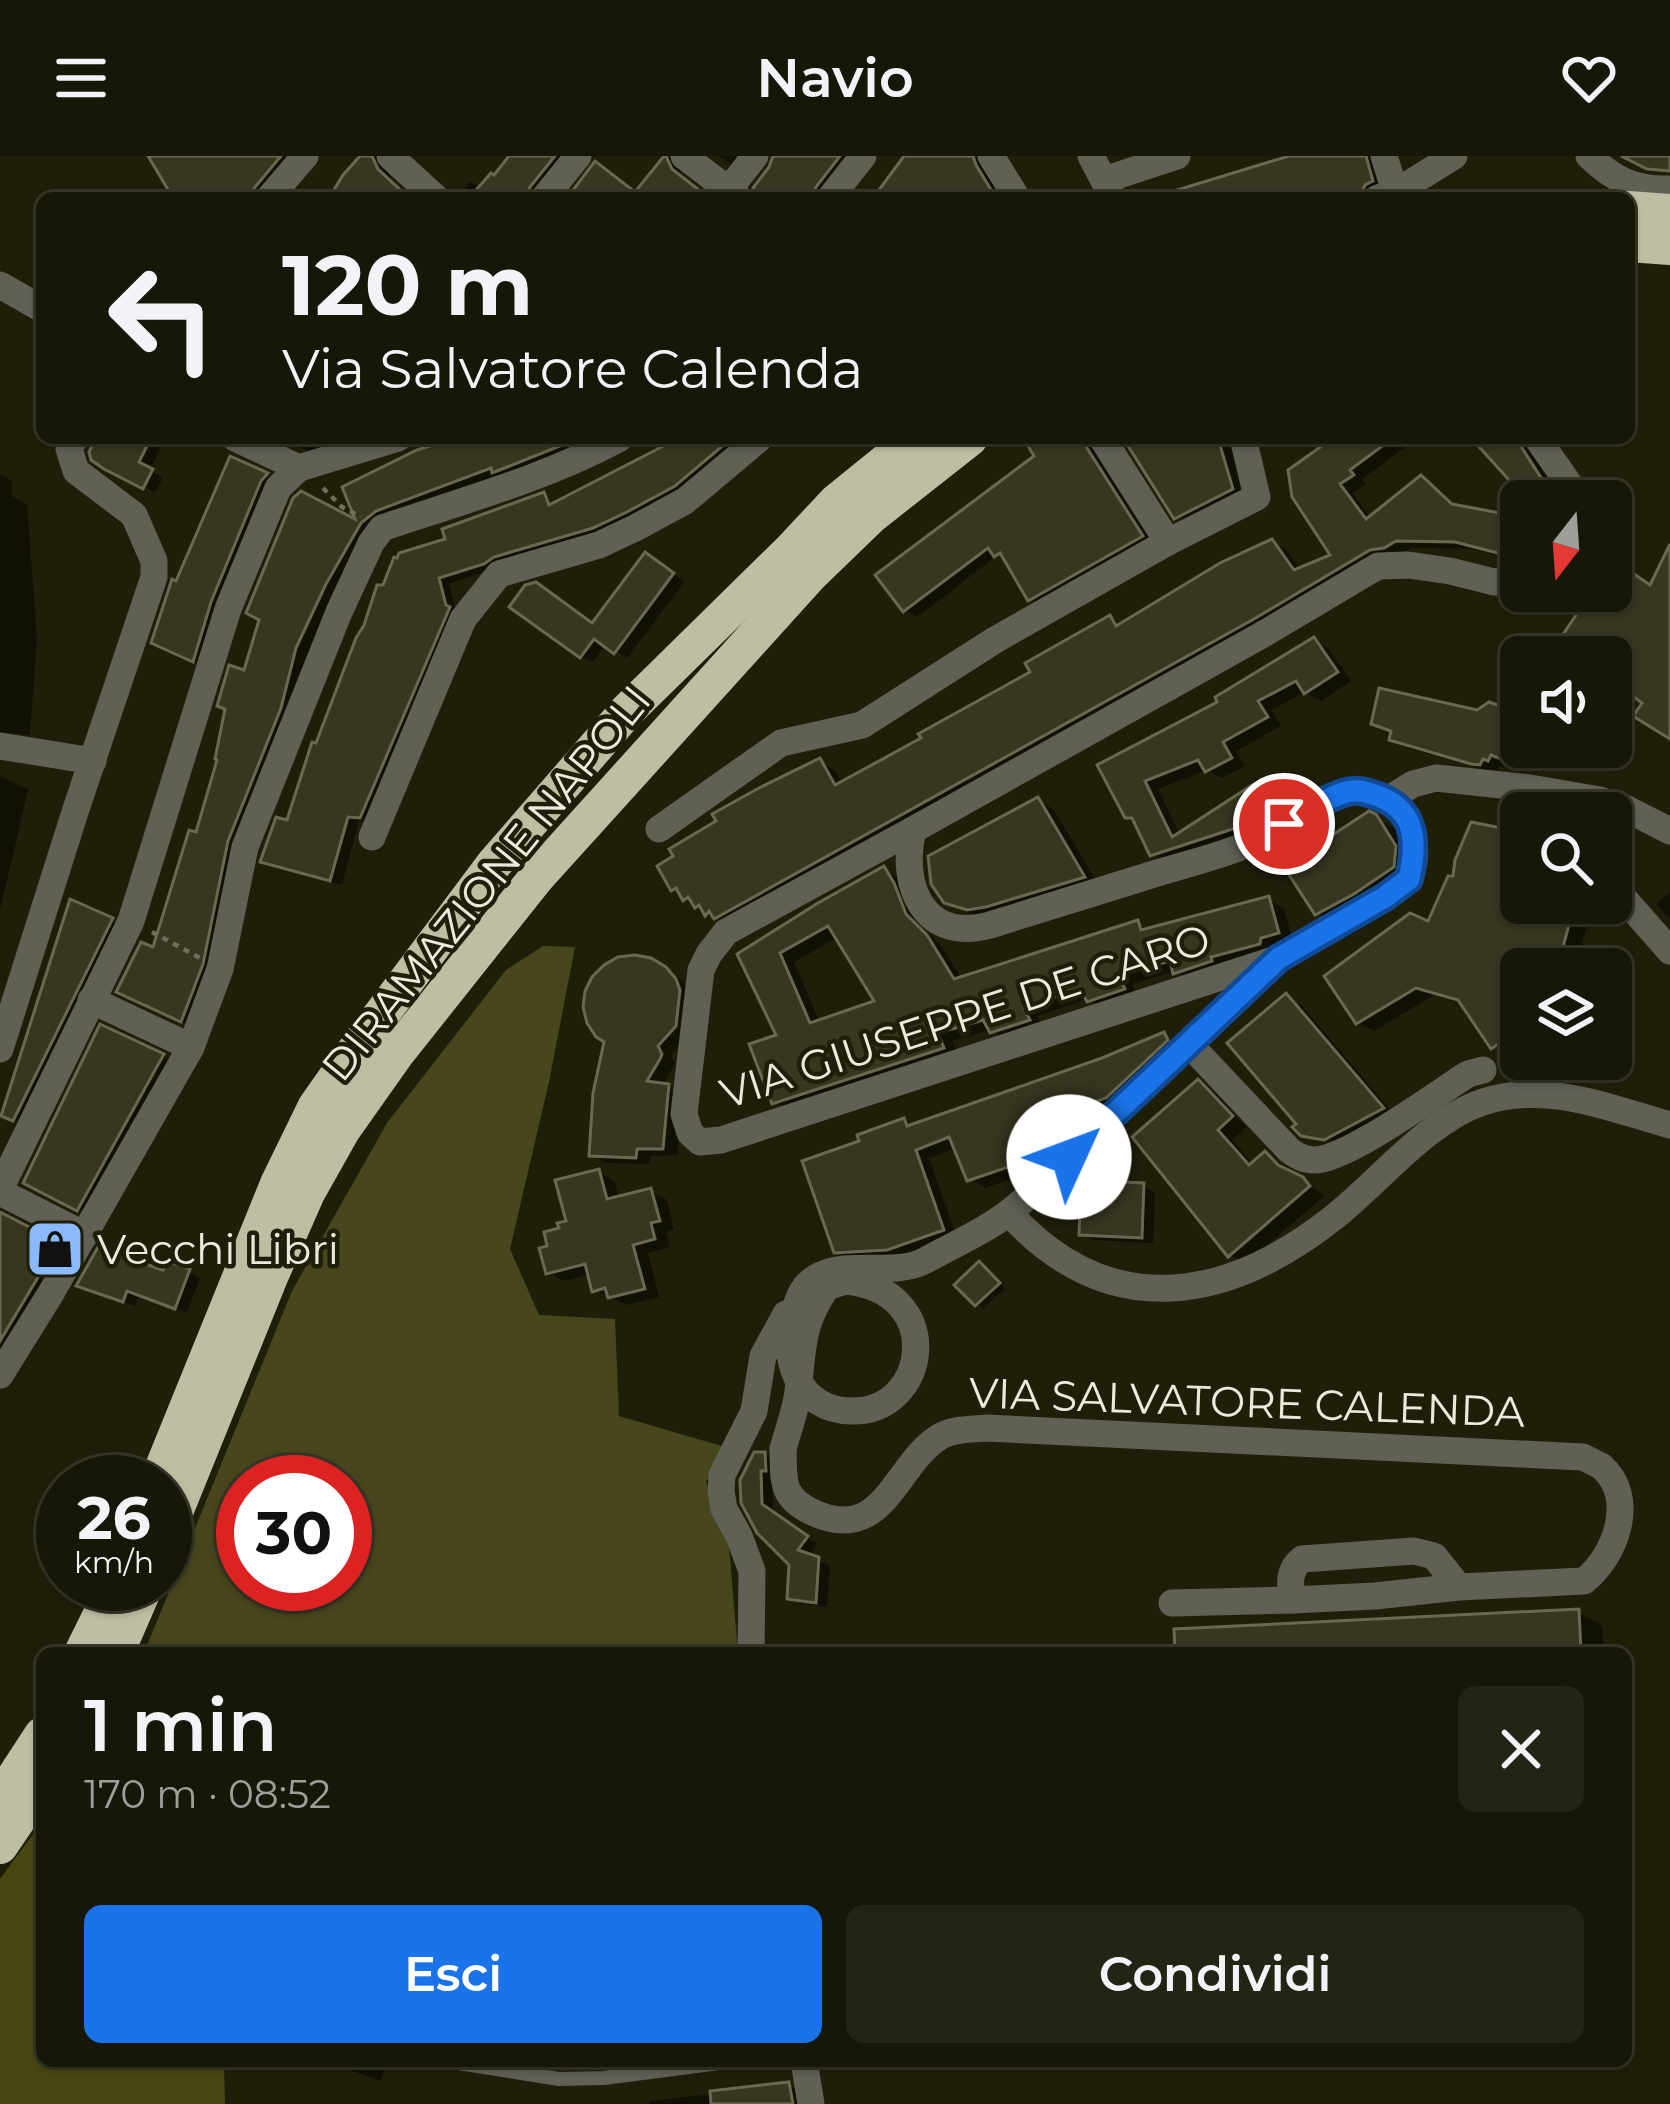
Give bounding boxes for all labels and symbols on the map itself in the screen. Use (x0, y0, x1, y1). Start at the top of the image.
north arrow (1500, 480, 1632, 612)
street label: DIRAMAZIONE NAPOLI (310, 675, 662, 1091)
pin (1233, 773, 1335, 875)
street label: VIA GIUSEPPE DE CARO (714, 912, 1216, 1120)
position arrow (1006, 1094, 1132, 1220)
shop icon: Vecchi Libri (24, 1218, 86, 1280)
place label: Vecchi Libri (97, 1223, 339, 1275)
street label: VIA SALVATORE CALENDA (968, 1366, 1527, 1438)
speed limit sign: 30 (216, 1455, 372, 1611)

